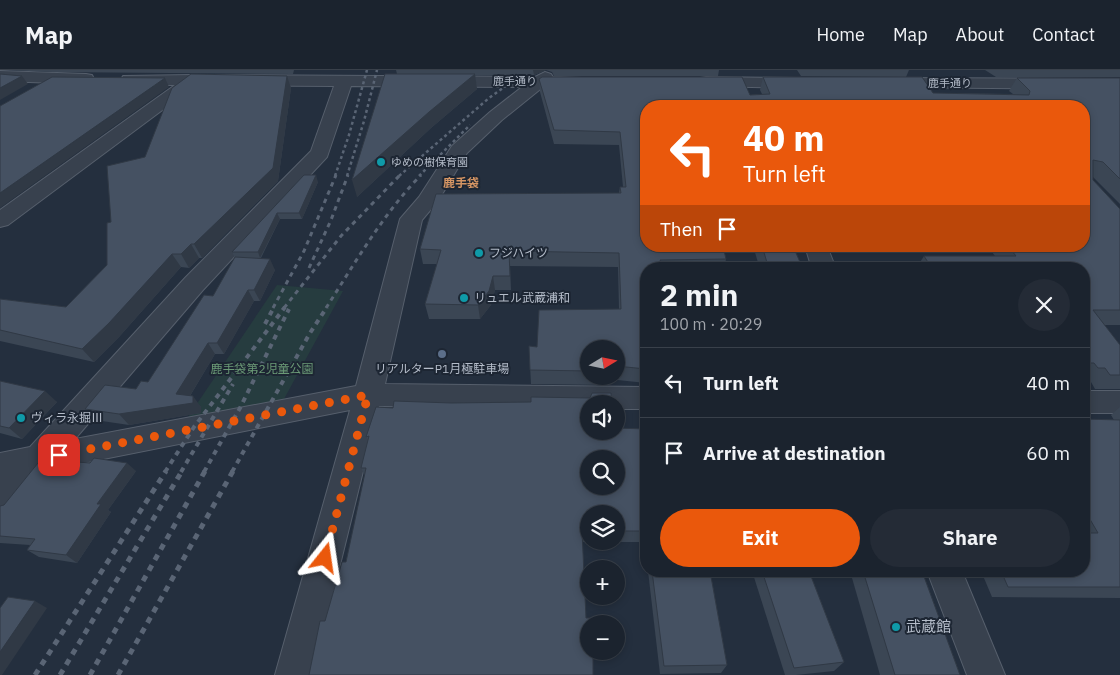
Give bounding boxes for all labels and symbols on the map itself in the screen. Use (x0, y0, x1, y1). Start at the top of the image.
street label: 鹿手通り (493, 74, 537, 88)
street label: 鹿手通り (928, 76, 972, 90)
place label: ゆめの樹保育園 (391, 155, 468, 169)
marker: ゆめの樹保育園 (375, 156, 387, 168)
district label: 鹿手袋 (443, 175, 479, 190)
place label: フジハイツ (489, 245, 548, 260)
marker: フジハイツ (473, 247, 485, 259)
place label: リュエル武蔵浦和 (474, 290, 570, 305)
marker: リュエル武蔵浦和 (458, 292, 470, 304)
north arrow (580, 340, 625, 385)
marker: リアルターP1月極駐車場 (436, 348, 448, 360)
park label: 鹿手袋第2児童公園 (210, 361, 314, 376)
place label: リアルターP1月極駐車場 (375, 361, 509, 376)
place label: ヴィラ永掘Ⅲ (31, 410, 103, 425)
marker: ヴィラ永掘Ⅲ (15, 412, 27, 424)
pin (38, 434, 80, 476)
position arrow (298, 531, 350, 583)
place label: 武蔵館 (906, 617, 951, 636)
marker: 武蔵館 (890, 621, 902, 633)

